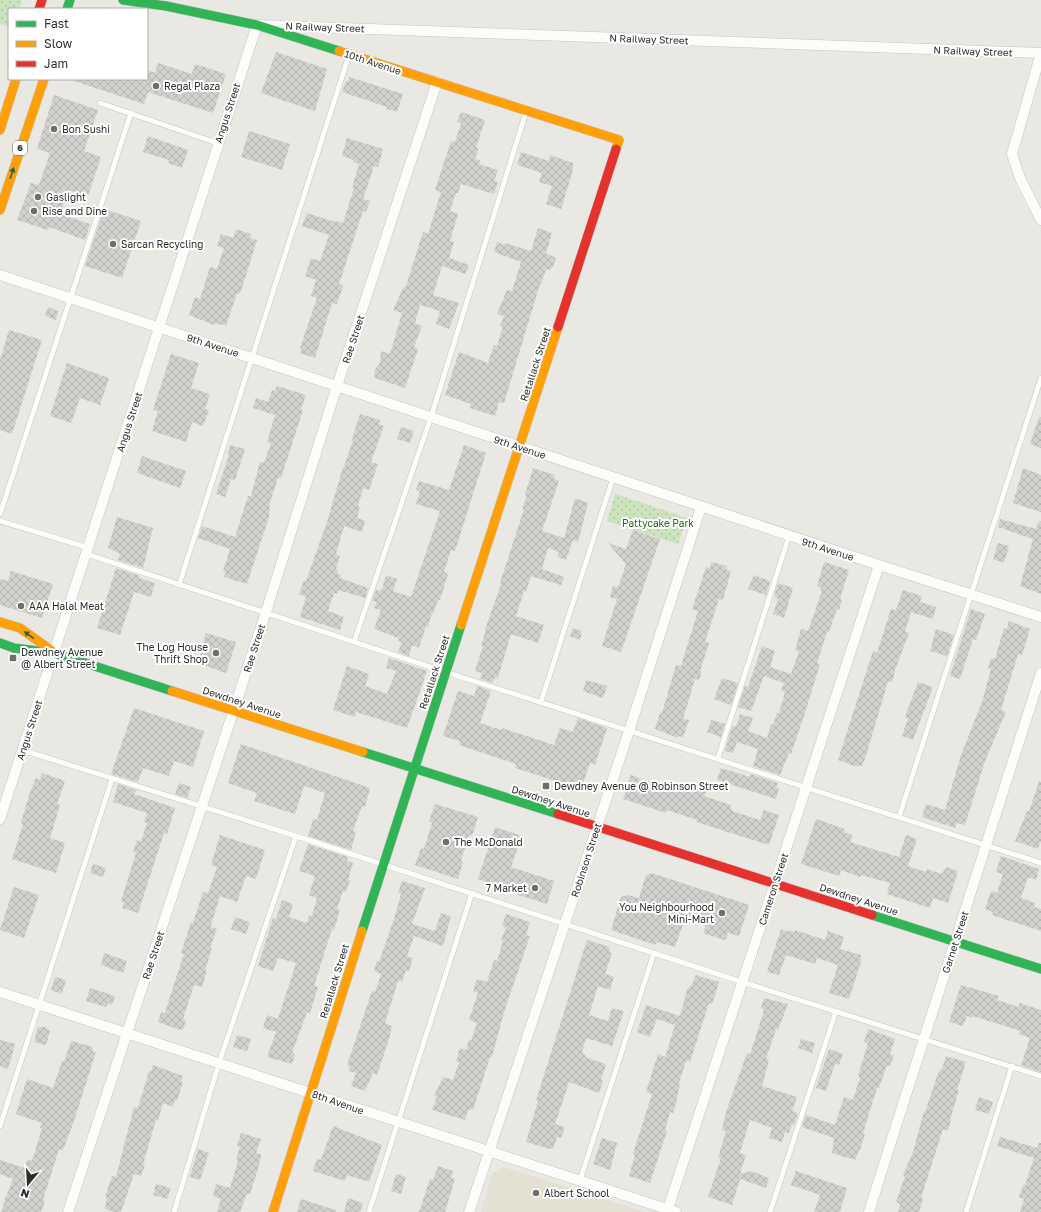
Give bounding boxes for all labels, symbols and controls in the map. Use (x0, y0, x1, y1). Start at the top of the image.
legend (8, 8, 148, 80)
text: Fast (44, 16, 69, 31)
street label: N Railway Street (285, 20, 365, 34)
street label: N Railway Street (609, 32, 689, 46)
text: Slow (44, 36, 72, 51)
street label: N Railway Street (933, 44, 1013, 58)
street label: 10th Avenue (343, 47, 403, 77)
text: Jam (44, 56, 68, 71)
place label: Regal Plaza (164, 80, 220, 92)
marker: Regal Plaza (151, 81, 161, 91)
street label: Angus Street (212, 81, 242, 145)
place label: Bon Sushi (62, 123, 110, 135)
marker: Bon Sushi (49, 124, 59, 134)
road number: 6 (13, 141, 27, 155)
one-way arrow (10, 167, 16, 179)
place label: Gaslight (46, 191, 86, 203)
marker: Gaslight (33, 192, 43, 202)
place label: Rise and Dine (42, 205, 107, 217)
marker: Rise and Dine (29, 206, 39, 216)
place label: Sarcan Recycling (121, 238, 203, 250)
marker: Sarcan Recycling (108, 239, 118, 249)
street label: Rae Street (340, 313, 366, 365)
street label: Retallack Street (517, 325, 553, 403)
street label: 9th Avenue (185, 331, 241, 359)
street label: Angus Street (114, 390, 144, 454)
street label: 9th Avenue (492, 433, 548, 461)
park label: Pattycake Park (622, 517, 694, 529)
street label: 9th Avenue (800, 535, 856, 563)
place label: AAA Halal Meat (29, 600, 104, 612)
marker: AAA Halal Meat (16, 601, 26, 611)
street label: Rae Street (241, 622, 267, 674)
one-way arrow (23, 630, 34, 639)
street label: Retallack Street (416, 633, 452, 711)
place label: The Log House Thrift Shop (136, 641, 208, 665)
place label: Dewdney Avenue @ Albert Street (21, 646, 103, 670)
marker: The Log House Thrift Shop (211, 648, 221, 658)
marker: Dewdney Avenue @ Albert Street (8, 653, 18, 663)
street label: Dewdney Avenue (201, 684, 283, 720)
street label: Angus Street (14, 698, 44, 762)
place label: Dewdney Avenue @ Robinson Street (554, 780, 728, 792)
marker: Dewdney Avenue @ Robinson Street (541, 781, 551, 791)
street label: Dewdney Avenue (510, 783, 592, 819)
street label: Robinson Street (568, 821, 604, 899)
place label: The McDonald (454, 836, 523, 848)
marker: The McDonald (441, 837, 451, 847)
street label: Cameron Street (756, 851, 790, 927)
street label: Dewdney Avenue (818, 881, 900, 917)
place label: 7 Market (486, 882, 527, 894)
marker: 7 Market (530, 883, 540, 893)
place label: You Neighbourhood Mini-Mart (619, 901, 714, 925)
marker: You Neighbourhood Mini-Mart (717, 908, 727, 918)
street label: Garnet Street (939, 909, 971, 975)
street label: Rae Street (140, 929, 166, 981)
street label: Retallack Street (317, 942, 351, 1020)
street label: 8th Avenue (310, 1088, 366, 1117)
north arrow (8, 1164, 48, 1204)
text: N (19, 1187, 31, 1201)
place label: Albert School (544, 1187, 609, 1199)
marker: Albert School (531, 1188, 541, 1198)

